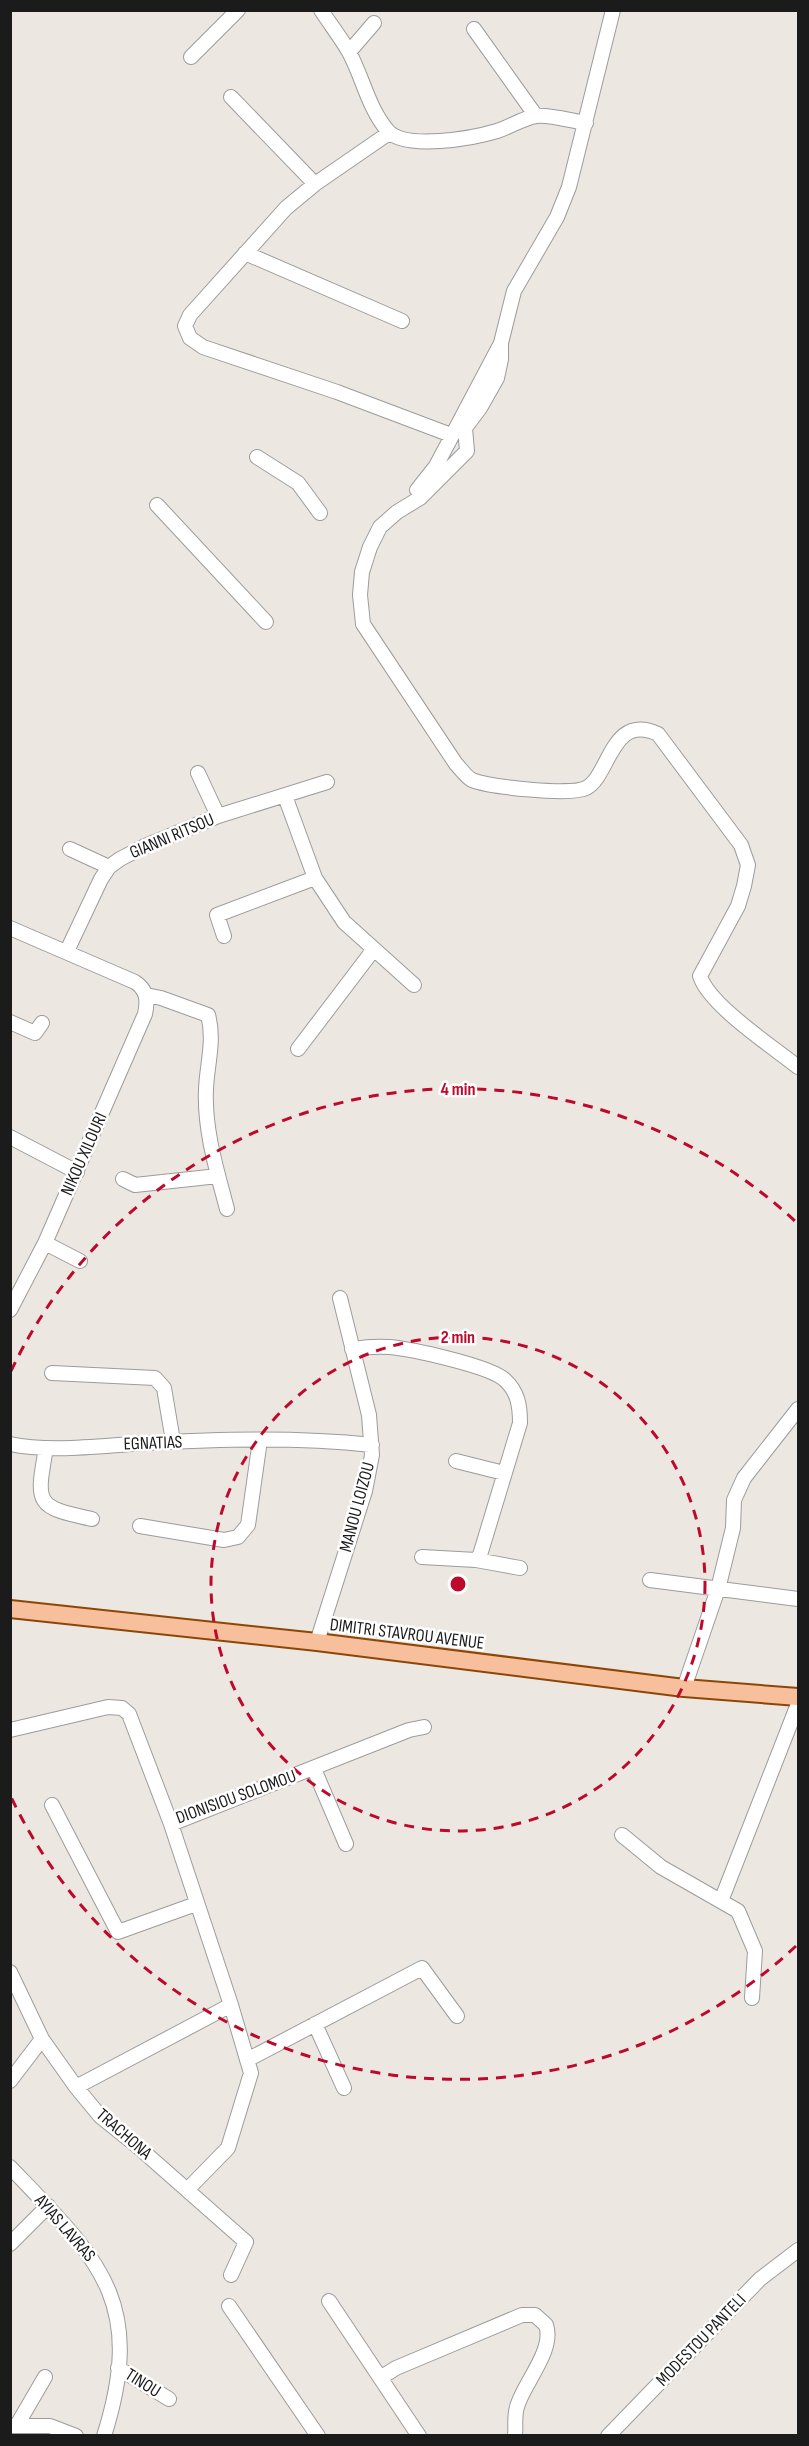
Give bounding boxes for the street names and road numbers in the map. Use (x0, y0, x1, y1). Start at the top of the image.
street label: GIANNI RITSOU (127, 809, 217, 863)
street label: NIKOU XILOURI (56, 1109, 112, 1199)
street label: EGNATIAS (123, 1431, 183, 1455)
street label: MANOU LOIZOU (335, 1460, 379, 1554)
street label: DIMITRI STAVROU AVENUE (329, 1614, 485, 1654)
street label: DIONISIOU SOLOMOU (173, 1766, 299, 1828)
street label: TRACHONA (92, 2104, 156, 2164)
street label: AYIAS LAVRAS (30, 2189, 100, 2266)
street label: MODESTOU PANTELI (652, 2289, 750, 2391)
street label: TINOU (121, 2364, 165, 2402)

